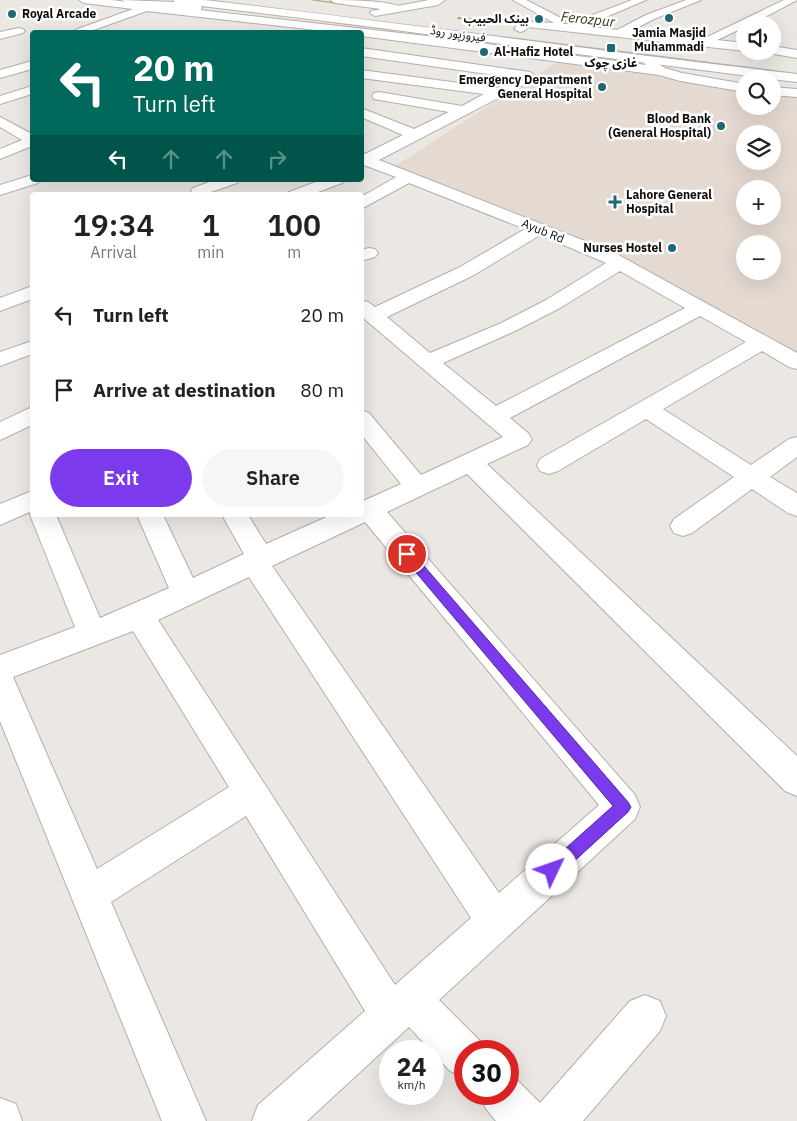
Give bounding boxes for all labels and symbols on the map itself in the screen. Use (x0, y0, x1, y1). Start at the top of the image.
place label: Royal Arcade (22, 6, 96, 21)
water label: Ferozpur (560, 7, 617, 31)
marker: Royal Arcade (6, 8, 18, 20)
place label: بينک الحبيب (464, 11, 529, 26)
marker: Jamia Masjid Muhammadi (663, 12, 675, 24)
marker: بينک الحبيب (533, 13, 545, 25)
street label: فیروزپور روڈ (429, 22, 487, 46)
place label: Jamia Masjid Muhammadi (632, 25, 706, 54)
marker: غازی چوک (605, 42, 617, 54)
place label: Al-Hafiz Hotel (494, 44, 574, 59)
marker: Al-Hafiz Hotel (478, 46, 490, 58)
place label: غازی چوک (585, 55, 638, 72)
place label: Emergency Department General Hospital (459, 72, 592, 101)
marker: Emergency Department General Hospital (596, 81, 608, 93)
place label: Blood Bank (General Hospital) (608, 111, 711, 140)
marker: Blood Bank (General Hospital) (715, 120, 727, 132)
place label: Lahore General Hospital (626, 187, 712, 216)
marker: Lahore General Hospital (608, 195, 622, 209)
street label: Ayub Rd (520, 215, 567, 246)
place label: Nurses Hostel (583, 240, 662, 255)
marker: Nurses Hostel (666, 242, 678, 254)
pin (386, 533, 428, 575)
position arrow (525, 843, 577, 895)
speed limit sign: 30 (454, 1040, 519, 1105)

